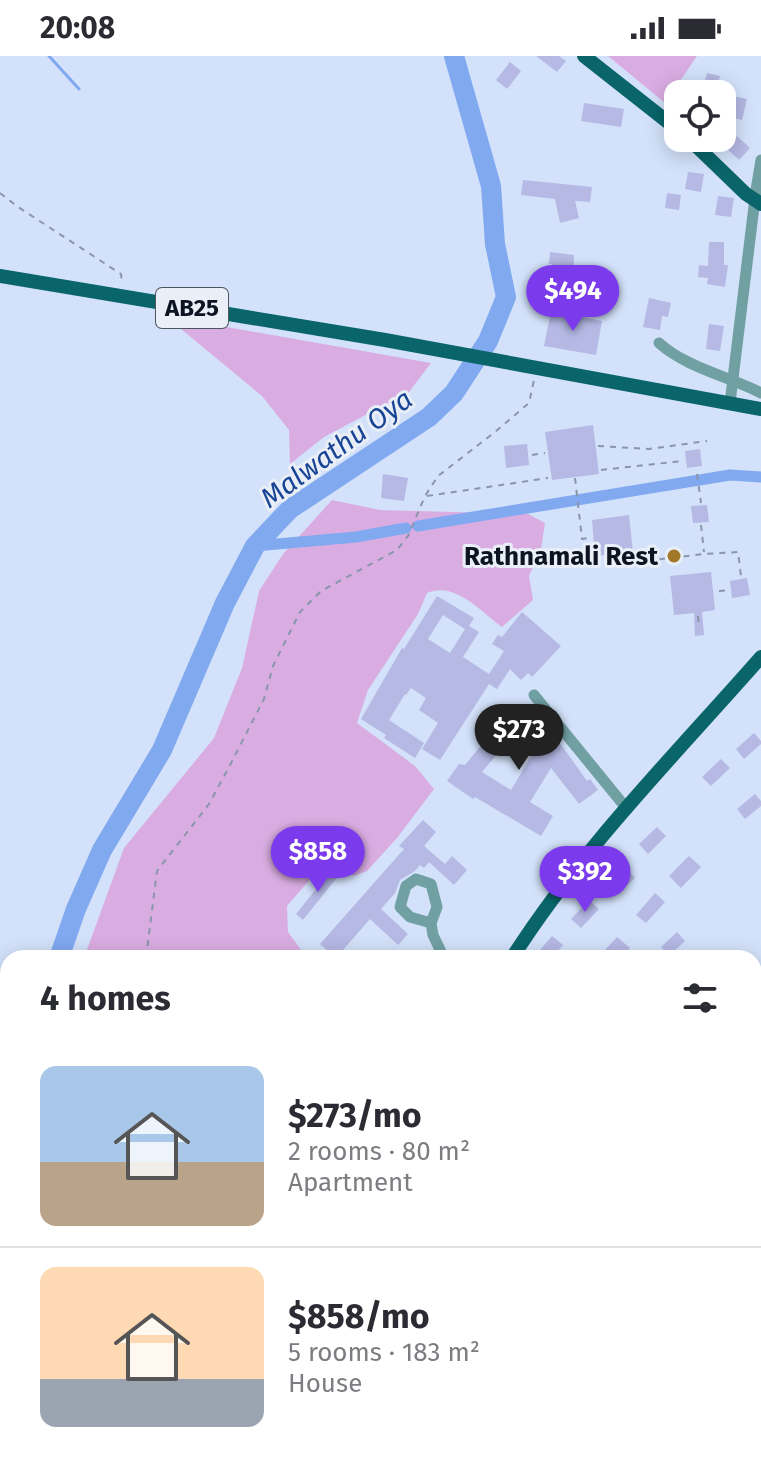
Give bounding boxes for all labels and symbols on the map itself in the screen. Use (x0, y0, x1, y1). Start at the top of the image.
pin: $494 (526, 265, 620, 333)
road number: AB25 (156, 288, 228, 328)
water label: Malwathu Oya (254, 382, 419, 515)
place label: Rathnamali Rest (464, 541, 659, 572)
marker: Rathnamali Rest (665, 547, 683, 565)
pin: $273 (472, 704, 566, 772)
pin: $858 (271, 826, 365, 894)
pin: $392 (538, 846, 632, 914)

